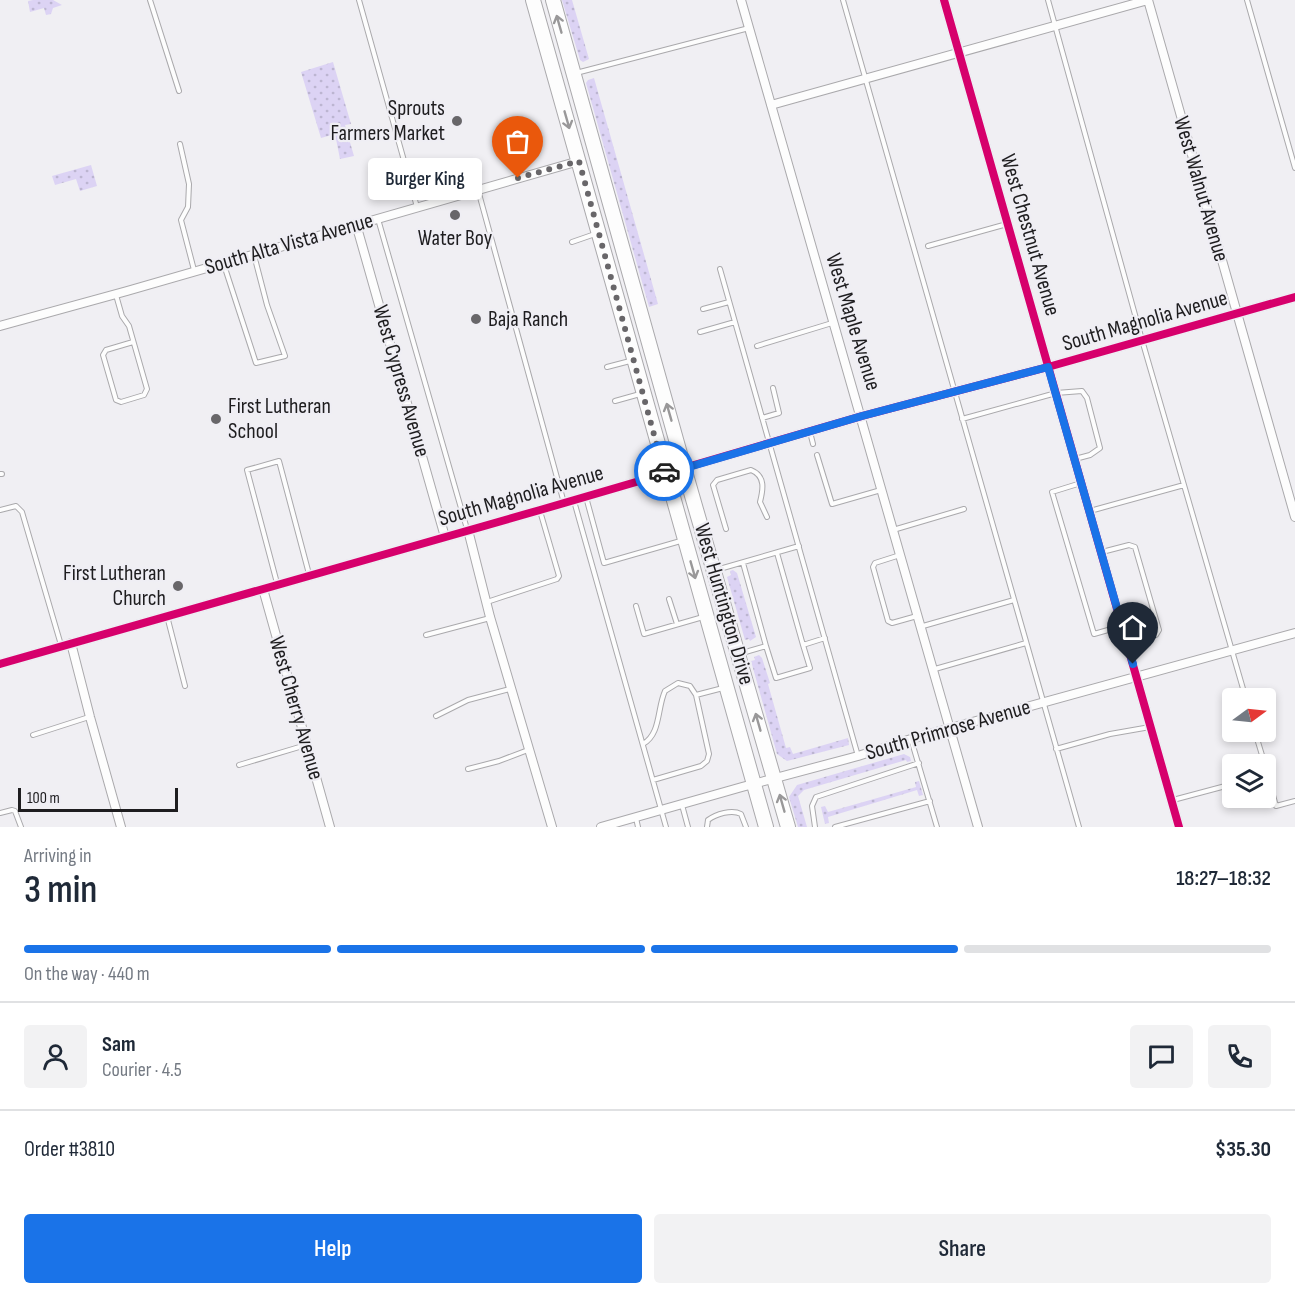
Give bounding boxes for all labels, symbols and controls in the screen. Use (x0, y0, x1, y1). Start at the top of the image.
one-way arrow (553, 14, 565, 33)
place label: Sprouts Farmers Market (331, 95, 445, 147)
one-way arrow (562, 110, 573, 129)
street label: West Walnut Avenue (1167, 113, 1235, 265)
marker: Sprouts Farmers Market (450, 114, 464, 128)
pin (492, 116, 543, 178)
icon: bag (501, 125, 534, 158)
street label: West Chestnut Avenue (994, 151, 1066, 319)
callout: Burger King (368, 157, 482, 199)
text: Burger King (385, 167, 465, 191)
street label: South Alta Vista Avenue (202, 207, 376, 281)
marker: Water Boy (448, 208, 462, 222)
place label: Water Boy (418, 225, 493, 252)
street label: West Maple Avenue (819, 250, 887, 394)
street label: South Magnolia Avenue (1059, 285, 1231, 357)
street label: West Cypress Avenue (366, 302, 436, 460)
place label: Baja Ranch (488, 306, 568, 333)
marker: Baja Ranch (469, 312, 483, 326)
place label: First Lutheran School (228, 393, 331, 445)
one-way arrow (662, 403, 674, 422)
marker: First Lutheran School (209, 412, 223, 426)
courier (634, 441, 694, 501)
icon: car (648, 455, 681, 488)
street label: South Magnolia Avenue (435, 460, 607, 532)
street label: West Huntington Drive (688, 520, 760, 688)
place label: First Lutheran Church (63, 560, 166, 612)
one-way arrow (688, 561, 699, 580)
marker: First Lutheran Church (171, 579, 185, 593)
pin (1107, 602, 1158, 664)
icon: home (1116, 611, 1149, 644)
street label: West Cherry Avenue (263, 633, 329, 783)
north arrow (1222, 688, 1276, 742)
map controls (1222, 688, 1276, 808)
street label: South Primrose Avenue (862, 694, 1034, 766)
one-way arrow (752, 713, 763, 732)
button: layers (1222, 754, 1276, 808)
scale bar (18, 785, 178, 812)
text: 100 m (27, 789, 60, 808)
one-way arrow (775, 794, 787, 813)
text: Arriving in (24, 844, 92, 868)
text: 18:27–18:32 (1176, 865, 1271, 892)
text: 3 min (24, 867, 97, 914)
text: On the way · 440 m (24, 962, 150, 986)
button: person (24, 1025, 87, 1088)
button: chat (1130, 1025, 1193, 1088)
button: phone (1208, 1025, 1271, 1088)
text: Sam (102, 1031, 136, 1058)
text: Courier · 4.5 (102, 1058, 182, 1082)
text: Order #3810 (24, 1136, 115, 1163)
text: $35.30 (1215, 1136, 1271, 1163)
button: Help (24, 1214, 642, 1283)
button: Share (654, 1214, 1271, 1283)

